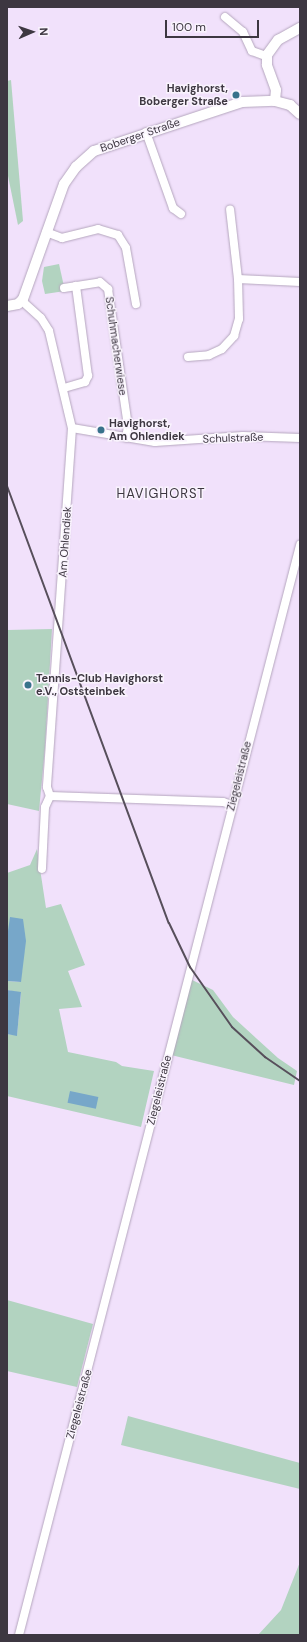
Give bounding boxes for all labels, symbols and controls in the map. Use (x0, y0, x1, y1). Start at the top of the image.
north arrow (12, 12, 52, 52)
scale bar (167, 12, 261, 38)
text: 100 m (172, 19, 206, 35)
text: N (37, 27, 51, 36)
place label: Havighorst, Boberger Straße (139, 82, 228, 108)
marker: Havighorst, Boberger Straße (231, 90, 241, 100)
street label: Boberger Straße (98, 115, 182, 155)
street label: Schuhmacherwiese (103, 296, 129, 396)
place label: Havighorst, Am Ohlendiek (109, 417, 185, 443)
marker: Havighorst, Am Ohlendiek (96, 425, 106, 435)
street label: Schulstraße (202, 430, 264, 446)
district label: HAVIGHORST (116, 486, 206, 502)
street label: Am Ohlendiek (56, 506, 74, 578)
place label: Tennis-Club Havighorst e.V., Oststeinbek (36, 672, 163, 698)
marker: Tennis-Club Havighorst e.V., Oststeinbek (23, 680, 33, 690)
street label: Ziegeleistraße (224, 740, 254, 812)
street label: Ziegeleistraße (144, 1054, 174, 1126)
street label: Ziegeleistraße (63, 1368, 95, 1440)

